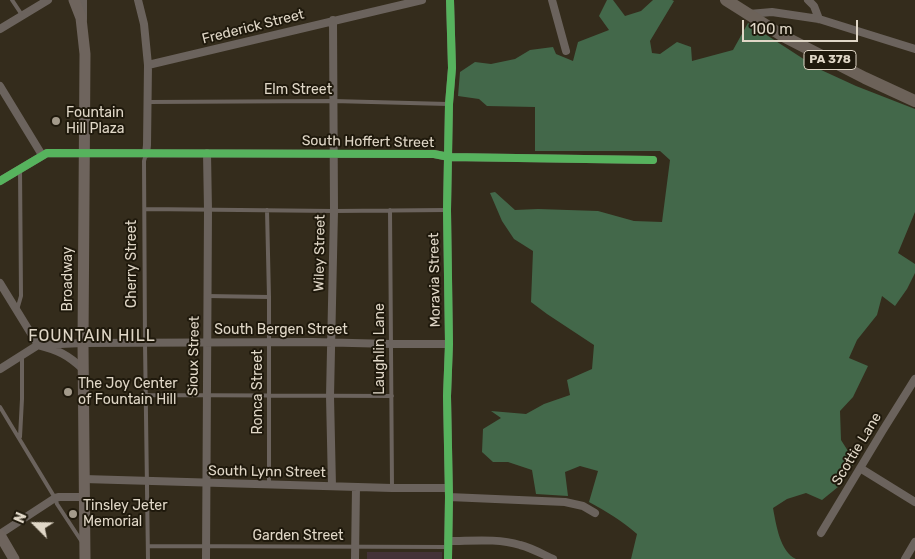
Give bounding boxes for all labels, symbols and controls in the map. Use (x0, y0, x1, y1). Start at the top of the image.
street label: Frederick Street (200, 6, 306, 48)
scale bar (745, 10, 861, 42)
text: 100 m (750, 20, 792, 38)
road number: PA 378 (804, 50, 856, 70)
street label: Elm Street (264, 82, 332, 98)
place label: Fountain Hill Plaza (66, 105, 125, 138)
marker: Fountain Hill Plaza (50, 115, 62, 127)
street label: South Hoffert Street (302, 132, 434, 152)
street label: Wiley Street (311, 214, 329, 292)
street label: Cherry Street (124, 220, 140, 308)
street label: Moravia Street (426, 233, 444, 327)
street label: Broadway (60, 247, 76, 311)
street label: Laughlin Lane (372, 303, 388, 395)
street label: Sioux Street (185, 316, 203, 396)
street label: South Bergen Street (214, 322, 348, 338)
district label: FOUNTAIN HILL (27, 326, 157, 346)
street label: Ronca Street (250, 350, 266, 434)
place label: The Joy Center of Fountain Hill (78, 376, 178, 408)
marker: The Joy Center of Fountain Hill (62, 386, 74, 398)
street label: Scottie Lane (829, 410, 885, 488)
street label: South Lynn Street (208, 463, 326, 481)
place label: Tinsley Jeter Memorial (83, 498, 168, 530)
north arrow (10, 499, 60, 549)
marker: Tinsley Jeter Memorial (67, 508, 79, 520)
text: N (11, 510, 31, 526)
street label: Garden Street (253, 528, 343, 544)

